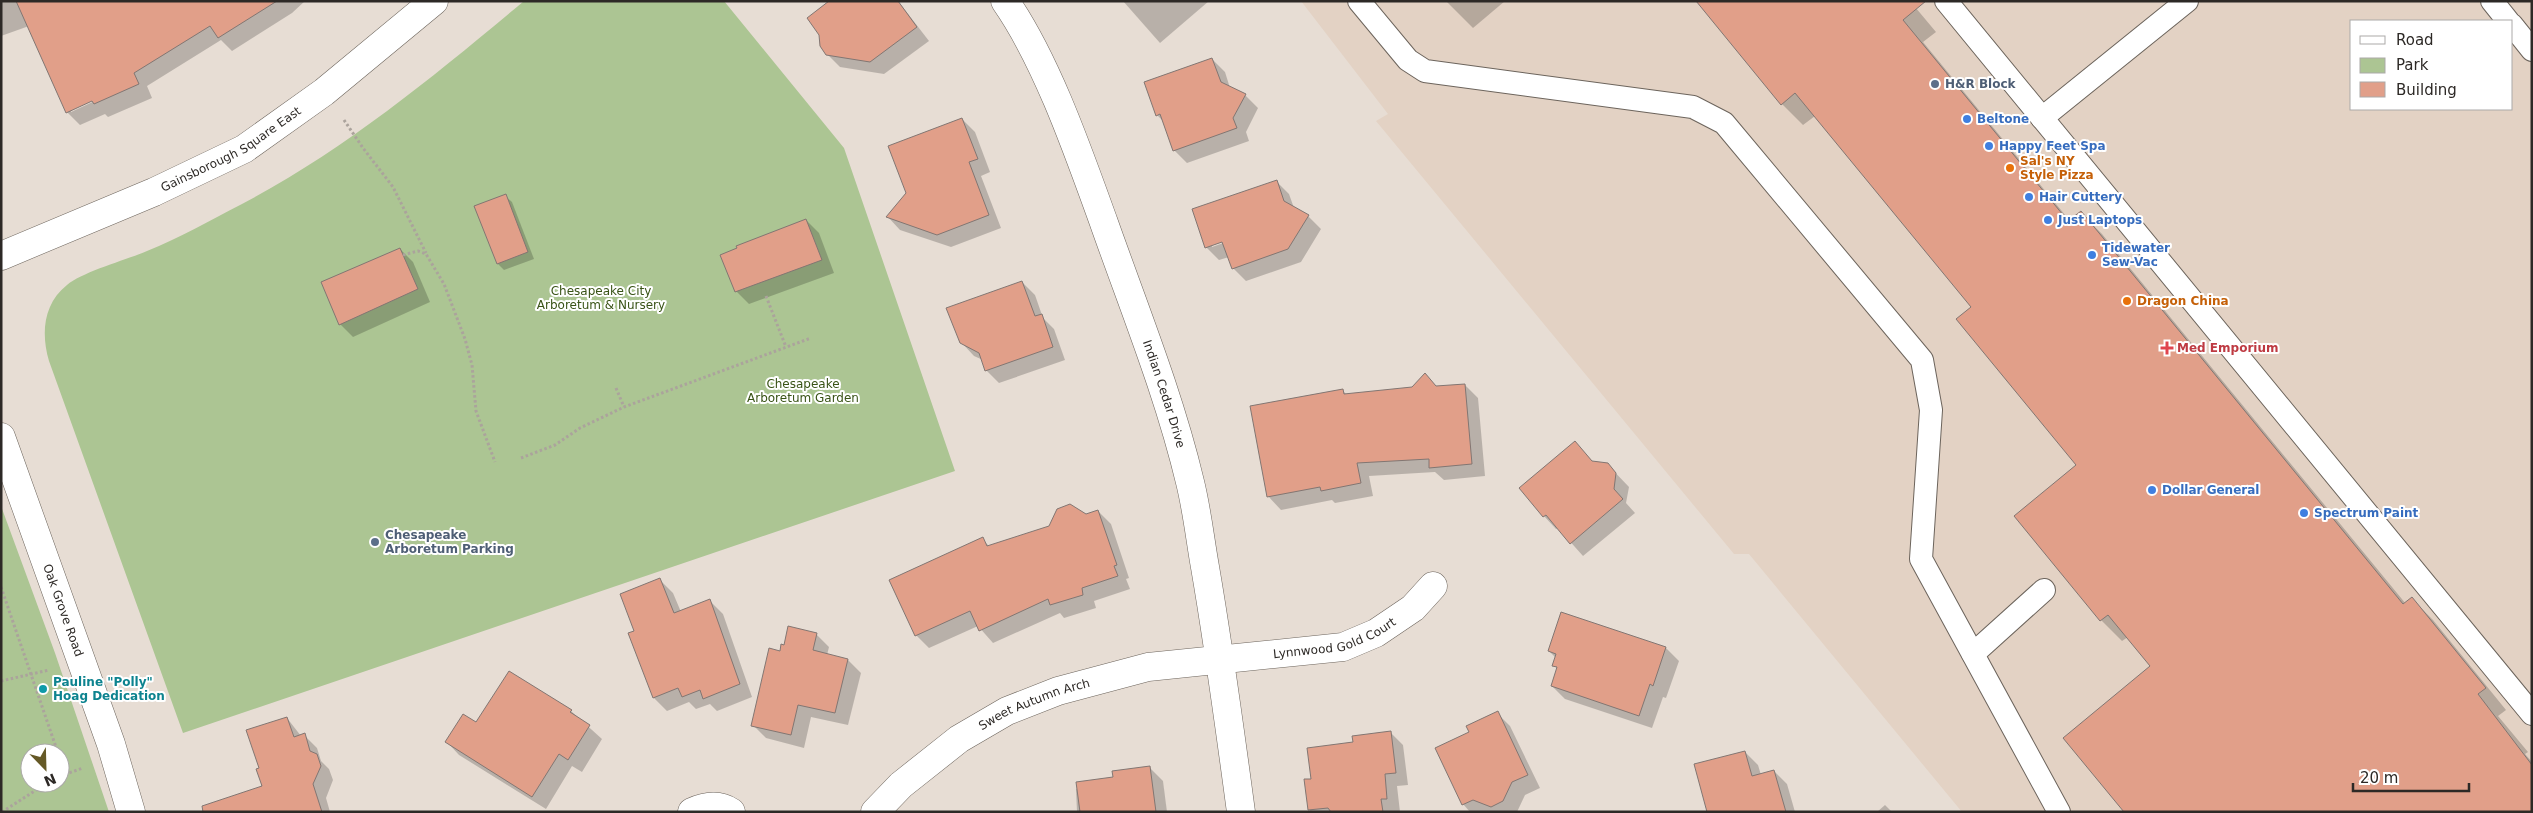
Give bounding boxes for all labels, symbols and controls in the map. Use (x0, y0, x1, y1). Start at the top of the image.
legend (2350, 20, 2513, 110)
text: Road (2396, 31, 2434, 49)
text: Park (2396, 56, 2429, 74)
place label: H&R Block (1945, 77, 2017, 91)
marker: H&R Block (1929, 78, 1941, 90)
text: Building (2396, 81, 2457, 99)
street label: Gainsborough Square East (159, 104, 304, 195)
place label: Beltone (1977, 112, 2029, 126)
marker: Beltone (1961, 113, 1973, 125)
place label: Happy Feet Spa (1999, 139, 2106, 153)
marker: Happy Feet Spa (1983, 140, 1995, 152)
place label: Sal's NY Style Pizza (2020, 154, 2094, 182)
marker: Sal's NY Style Pizza (2004, 162, 2016, 174)
place label: Hair Cuttery (2039, 190, 2122, 204)
marker: Hair Cuttery (2023, 191, 2035, 203)
place label: Just Laptops (2057, 213, 2142, 227)
marker: Just Laptops (2042, 214, 2054, 226)
place label: Tidewater Sew-Vac (2102, 241, 2170, 269)
marker: Tidewater Sew-Vac (2086, 249, 2098, 261)
park label: Chesapeake City Arboretum & Nursery (537, 284, 665, 312)
place label: Dragon China (2137, 294, 2229, 308)
marker: Dragon China (2121, 295, 2133, 307)
street label: Indian Cedar Drive (1140, 338, 1188, 450)
place label: Med Emporium (2177, 341, 2278, 355)
marker: Med Emporium (2161, 342, 2173, 354)
park label: Chesapeake Arboretum Garden (747, 377, 859, 405)
place label: Dollar General (2162, 483, 2259, 497)
marker: Dollar General (2146, 484, 2158, 496)
place label: Spectrum Paint (2314, 506, 2419, 520)
marker: Spectrum Paint (2298, 507, 2310, 519)
place label: Chesapeake Arboretum Parking (385, 528, 514, 556)
marker: Chesapeake Arboretum Parking (369, 536, 381, 548)
street label: Oak Grove Road (40, 562, 86, 658)
street label: Lynnwood Gold Court (1272, 615, 1399, 661)
place label: Pauline "Polly" Hoag Dedication (53, 675, 165, 703)
street label: Sweet Autumn Arch (976, 676, 1091, 733)
marker: Pauline "Polly" Hoag Dedication (37, 683, 49, 695)
north arrow (20, 743, 70, 793)
scale bar (2353, 760, 2469, 792)
text: 20 m (2360, 769, 2398, 787)
text: N (42, 770, 59, 790)

